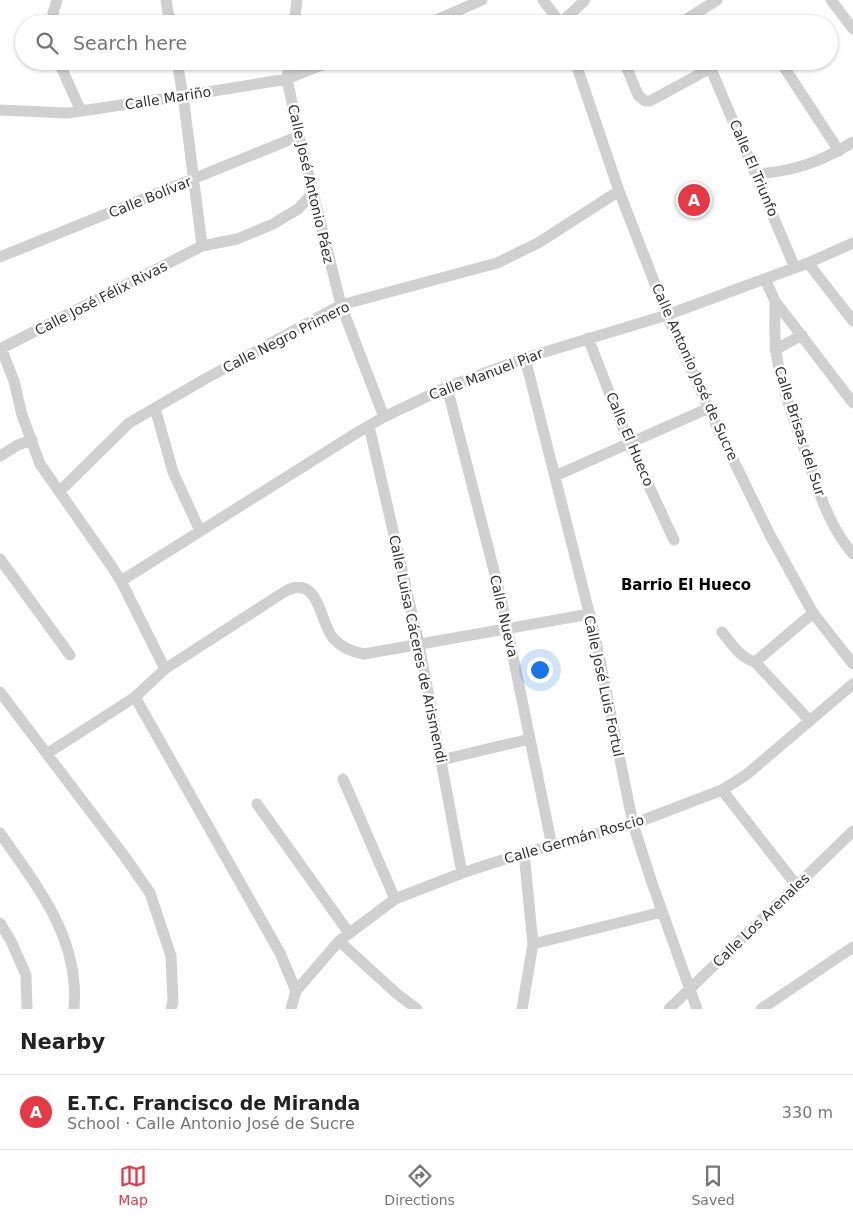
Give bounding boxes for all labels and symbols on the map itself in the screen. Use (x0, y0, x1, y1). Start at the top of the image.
street label: Calle Mariño (124, 83, 212, 113)
street label: Calle José Antonio Páez (285, 103, 337, 265)
street label: Calle El Triunfo (726, 117, 782, 219)
street label: Calle Bolívar (106, 173, 194, 221)
pin: A (678, 181, 710, 219)
street label: Calle José Félix Rivas (32, 258, 170, 338)
street label: Calle Antonio José de Sucre (649, 281, 741, 463)
street label: Calle Negro Primero (220, 298, 352, 376)
street label: Calle Manuel Piar (427, 345, 546, 403)
street label: Calle Brisas del Sur (771, 364, 829, 498)
street label: Calle El Hueco (603, 390, 657, 488)
street label: Calle Luisa Cáceres de Arismendi (386, 534, 450, 764)
street label: Calle Nueva (487, 573, 521, 659)
district label: Barrio El Hueco (621, 576, 751, 594)
street label: Calle José Luis Fortul (581, 614, 627, 758)
your location (527, 657, 553, 683)
street label: Calle Germán Roscio (502, 811, 646, 867)
street label: Calle Los Arenales (709, 870, 813, 970)

